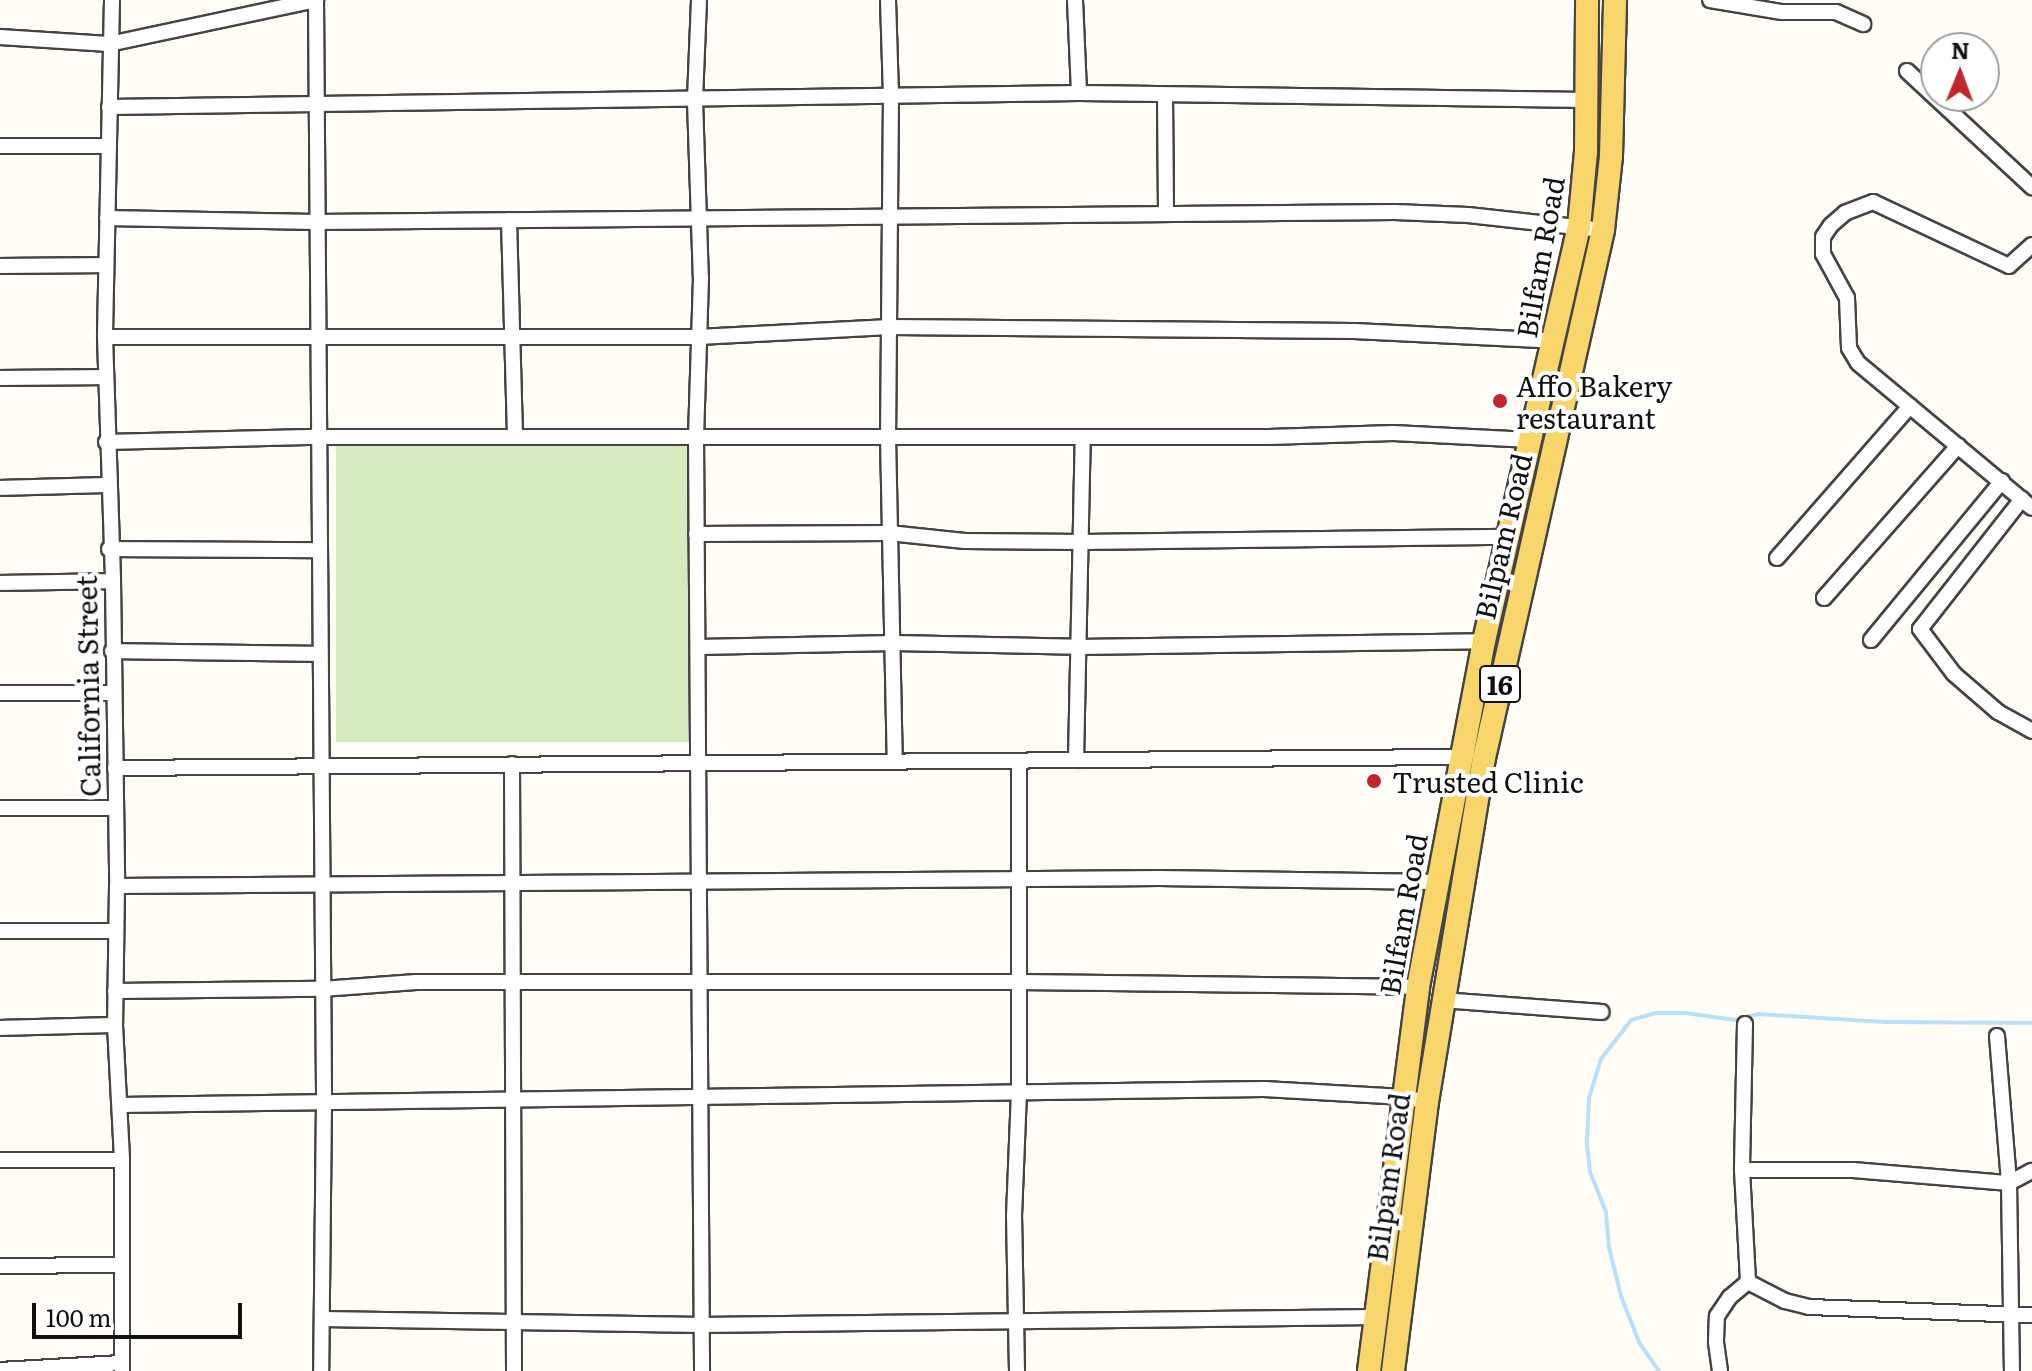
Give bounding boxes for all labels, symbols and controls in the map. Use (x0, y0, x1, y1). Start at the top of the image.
north arrow (1920, 32, 2000, 112)
text: N (1951, 33, 1970, 66)
street label: Bilfam Road (1508, 174, 1570, 340)
place label: Affo Bakery restaurant (1516, 368, 1672, 434)
marker: Affo Bakery restaurant (1491, 392, 1509, 410)
street label: Bilpam Road (1467, 449, 1537, 623)
street label: California Street (68, 575, 106, 797)
road number: 16 (1478, 662, 1522, 706)
place label: Trusted Clinic (1392, 764, 1584, 798)
marker: Trusted Clinic (1363, 770, 1385, 792)
street label: Bilfam Road (1371, 831, 1433, 997)
street label: Bilpam Road (1359, 1091, 1415, 1263)
scale bar (36, 1287, 246, 1337)
text: 100 m (46, 1299, 112, 1334)

